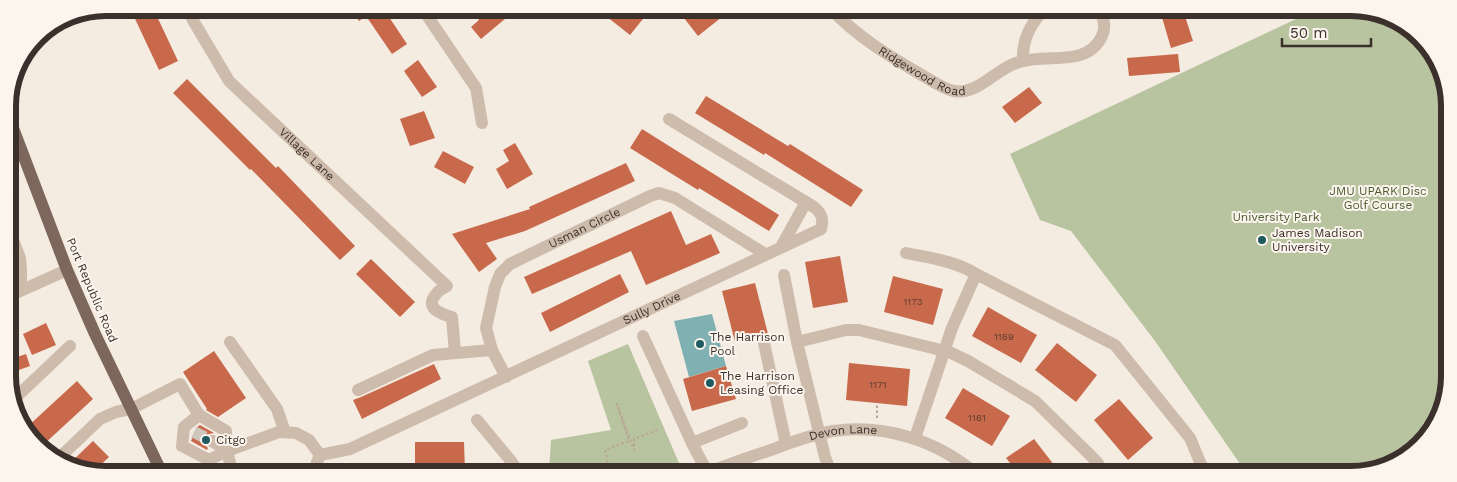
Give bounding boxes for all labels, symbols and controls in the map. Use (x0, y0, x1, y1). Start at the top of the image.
scale bar (1282, 15, 1371, 47)
text: 50 m (1290, 24, 1327, 42)
street label: Ridgewood Road (876, 43, 966, 99)
street label: Village Lane (276, 125, 337, 184)
park label: JMU UPARK Disc Golf Course (1329, 184, 1427, 212)
street label: Usman Circle (546, 204, 623, 251)
park label: University Park (1232, 210, 1320, 224)
place label: James Madison University (1272, 226, 1363, 254)
marker: James Madison University (1256, 234, 1268, 246)
street label: Port Republic Road (64, 236, 120, 344)
street label: Sully Drive (621, 289, 683, 328)
house number: 1173 (903, 296, 923, 307)
place label: The Harrison Pool (710, 330, 785, 358)
house number: 1169 (994, 331, 1014, 342)
marker: The Harrison Pool (694, 338, 706, 350)
place label: The Harrison Leasing Office (720, 369, 803, 397)
marker: The Harrison Leasing Office (704, 377, 716, 389)
house number: 1171 (869, 379, 887, 390)
house number: 1161 (968, 412, 986, 423)
street label: Devon Lane (808, 422, 878, 443)
place label: Citgo (216, 433, 246, 447)
marker: Citgo (200, 434, 212, 446)

